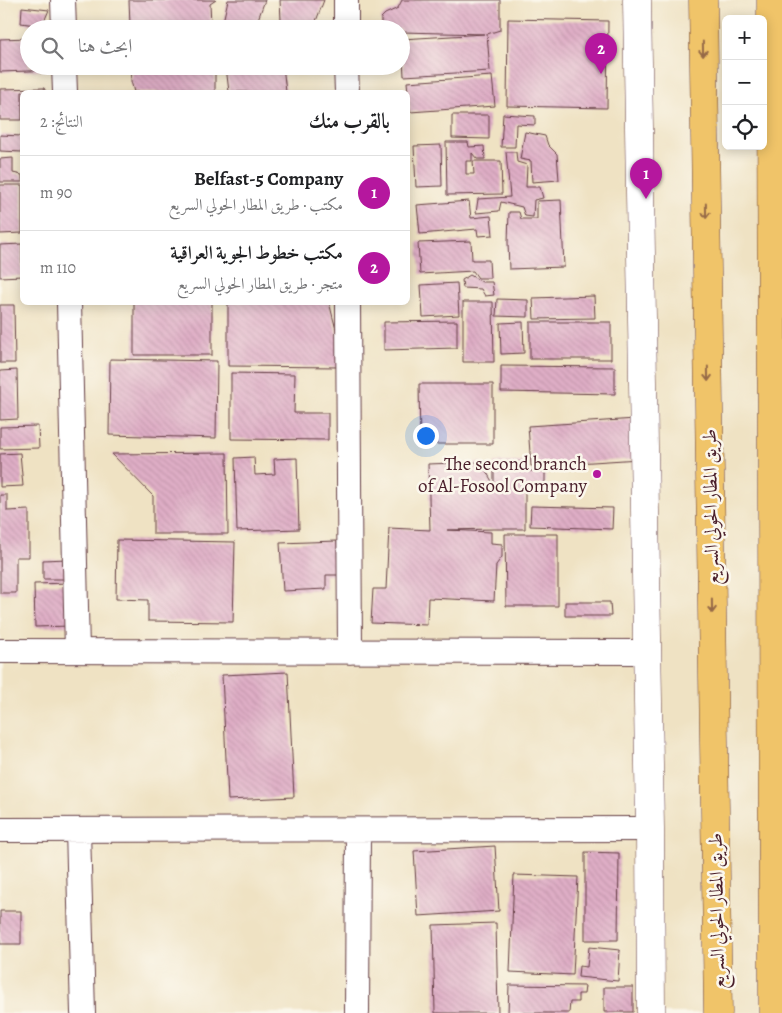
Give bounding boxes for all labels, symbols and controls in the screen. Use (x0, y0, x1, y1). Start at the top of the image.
map controls (722, 15, 767, 150)
button: + (722, 15, 767, 60)
search box (20, 20, 410, 75)
text: ابحث هنا (78, 33, 132, 59)
pin: 2 (585, 33, 617, 74)
icon: search (38, 34, 66, 62)
one-way arrow (699, 40, 708, 56)
button: − (722, 60, 767, 105)
button: locate (722, 105, 767, 150)
text: بالقرب منك (309, 107, 390, 135)
text: النتائج: 2 (40, 111, 83, 133)
pin: 1 (630, 158, 662, 199)
text: Belfast-5 Company (194, 166, 343, 192)
text: 90 m (40, 182, 72, 204)
text: 1 (371, 182, 377, 204)
text: مكتب · طريق المطار الحولي السريع (168, 194, 343, 216)
one-way arrow (701, 202, 711, 219)
text: مكتب خطوط الجوية العراقية (170, 240, 343, 266)
text: 110 m (40, 257, 76, 279)
text: 2 (370, 257, 378, 279)
text: متجر · طريق المطار الحولي السريع (177, 273, 343, 295)
one-way arrow (703, 365, 713, 381)
your location (413, 423, 439, 449)
street label: طريق المطار الحولي السريع (697, 429, 729, 585)
place label: The second branch of Al-Fosool Company (418, 451, 588, 499)
marker: The second branch of Al-Fosool Company (591, 468, 603, 480)
one-way arrow (707, 598, 717, 614)
street label: طريق المطار الحولي السريع (703, 833, 735, 989)

